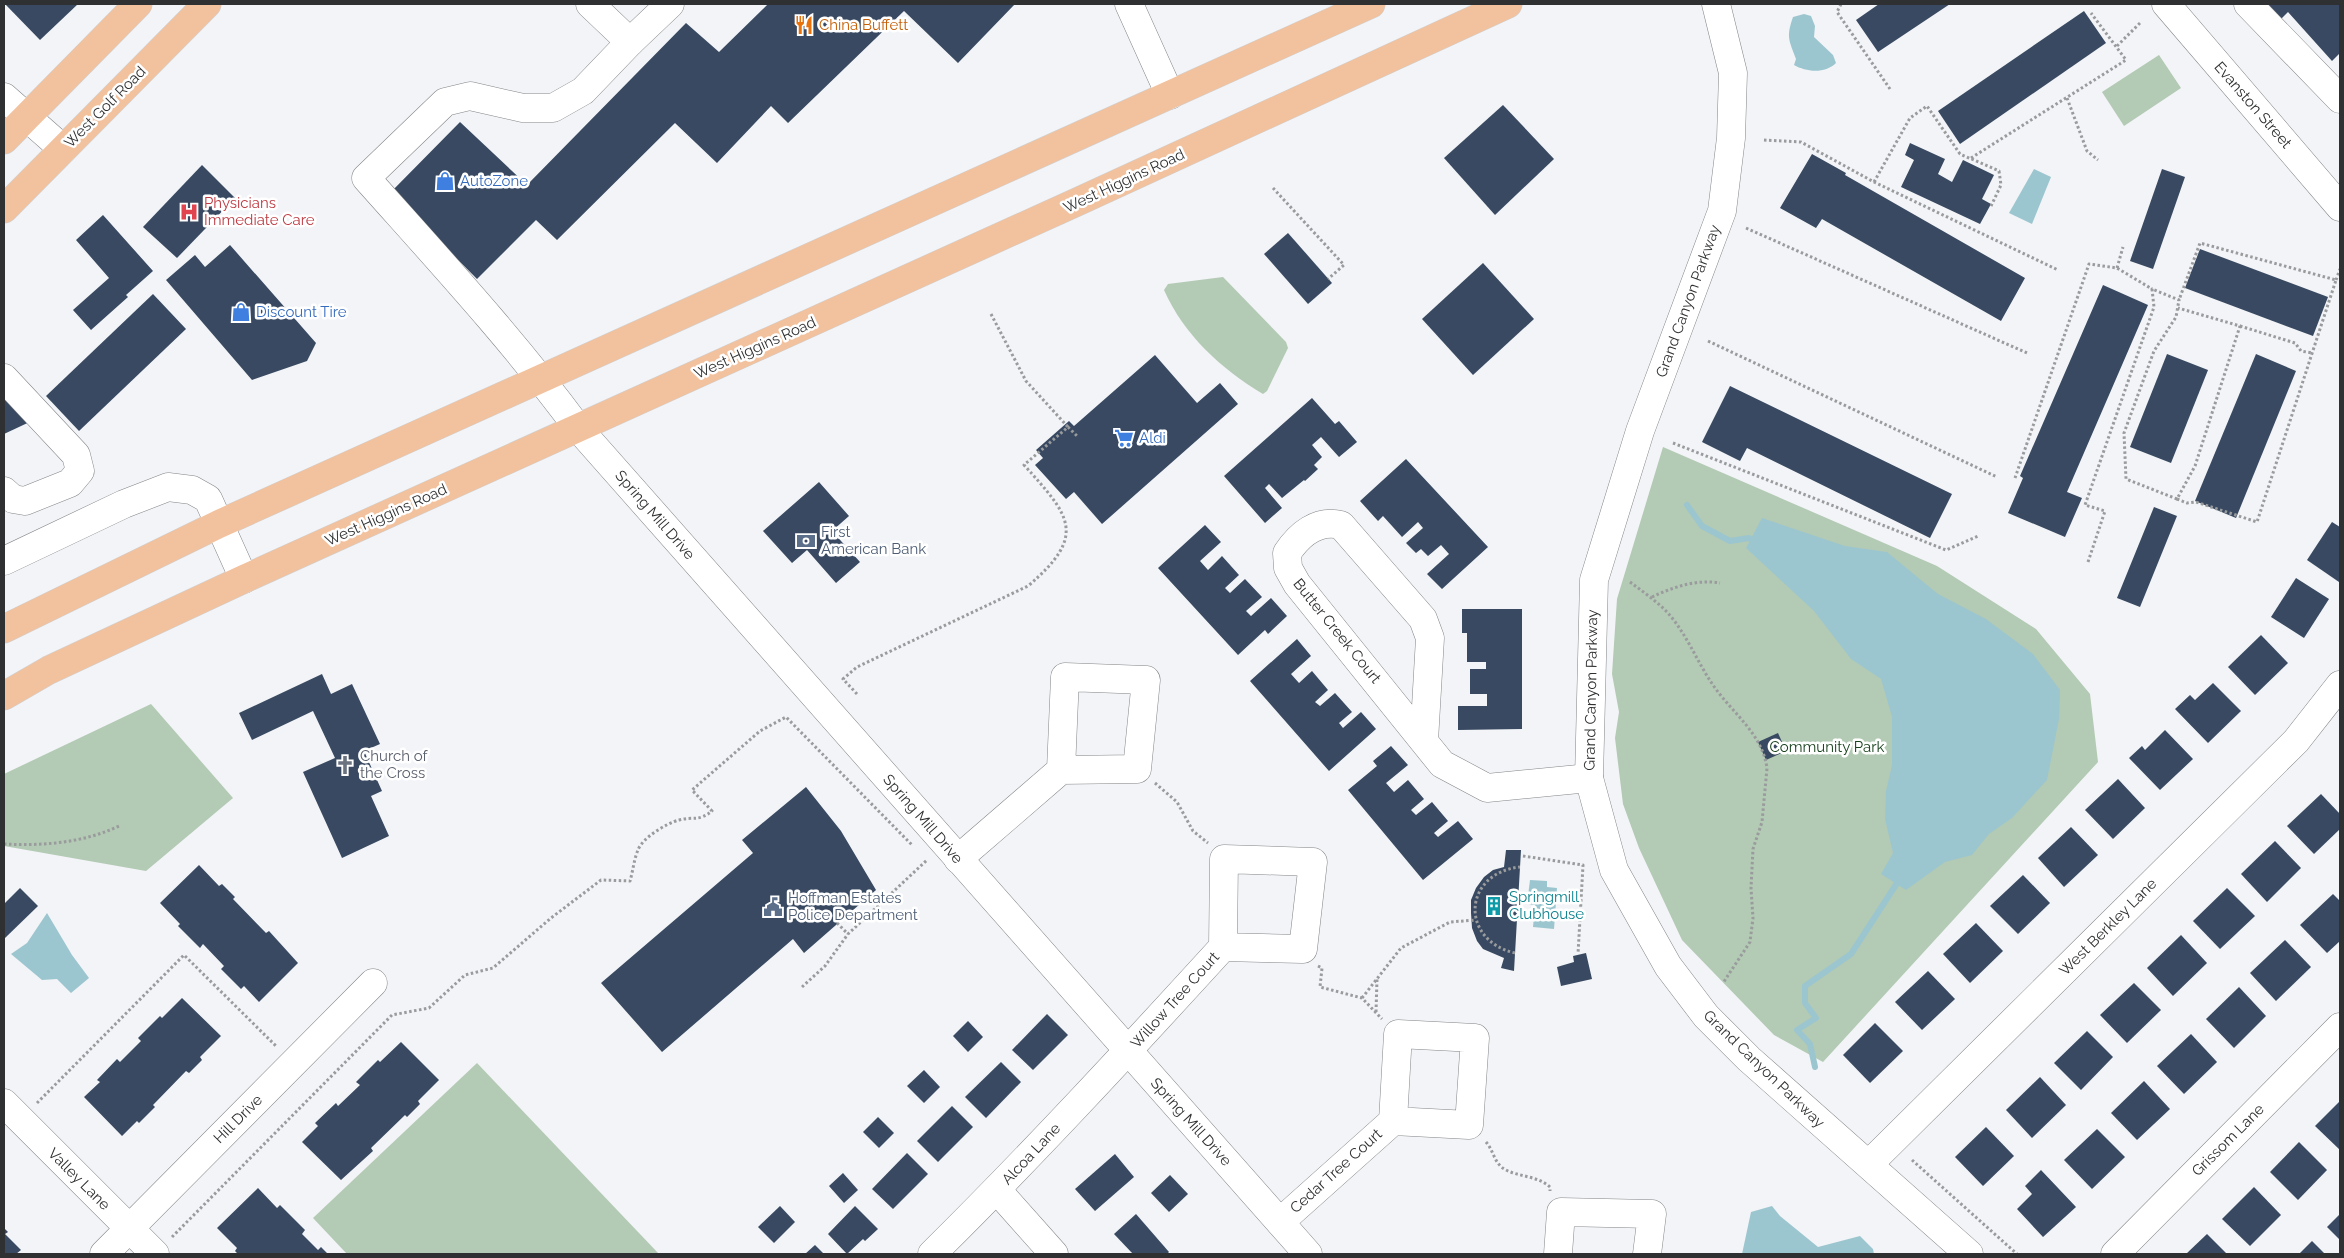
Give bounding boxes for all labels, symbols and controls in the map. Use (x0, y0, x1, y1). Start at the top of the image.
restaurant icon: China Buffett (793, 14, 815, 36)
place label: China Buffett (819, 16, 908, 34)
street label: Evanston Street (2211, 58, 2295, 152)
street label: West Golf Road (61, 63, 149, 151)
street label: West Higgins Road (1061, 145, 1187, 217)
shop icon: AutoZone (434, 170, 456, 192)
place label: AutoZone (460, 172, 528, 190)
place label: Physicians Immediate Care (204, 194, 315, 229)
hospital icon: Physicians Immediate Care (178, 201, 200, 223)
street label: Grand Canyon Parkway (1652, 222, 1724, 380)
shop icon: Discount Tire (230, 301, 252, 323)
place label: Discount Tire (256, 303, 347, 321)
street label: West Higgins Road (691, 313, 819, 383)
supermarket icon: Aldi (1113, 427, 1135, 449)
place label: Aldi (1139, 429, 1166, 447)
street label: Spring Mill Drive (611, 467, 699, 563)
street label: West Higgins Road (322, 480, 450, 550)
place label: First American Bank (821, 523, 926, 558)
bank icon: First American Bank (795, 530, 817, 552)
street label: Butter Creek Court (1289, 575, 1385, 687)
street label: Grand Canyon Parkway (1581, 609, 1601, 771)
park label: Community Park (1770, 738, 1885, 756)
place label: Church of the Cross (360, 747, 429, 782)
church icon: Church of the Cross (334, 754, 356, 776)
street label: Spring Mill Drive (879, 771, 967, 867)
street label: West Berkley Lane (2056, 874, 2161, 979)
place label: Springmill Clubhouse (1509, 888, 1584, 923)
place label: Hoffman Estates Police Department (788, 889, 918, 924)
building icon: Springmill Clubhouse (1483, 895, 1505, 917)
public building icon: Hoffman Estates Police Department (762, 896, 784, 918)
street label: Willow Tree Court (1127, 948, 1223, 1052)
street label: Grand Canyon Parkway (1700, 1007, 1828, 1131)
street label: Spring Mill Drive (1147, 1074, 1235, 1170)
street label: Hill Drive (210, 1091, 266, 1147)
street label: Grissom Lane (2188, 1100, 2268, 1180)
street label: Alcoa Lane (998, 1119, 1064, 1189)
street label: Cedar Tree Court (1286, 1125, 1386, 1217)
street label: Valley Lane (44, 1144, 114, 1214)

